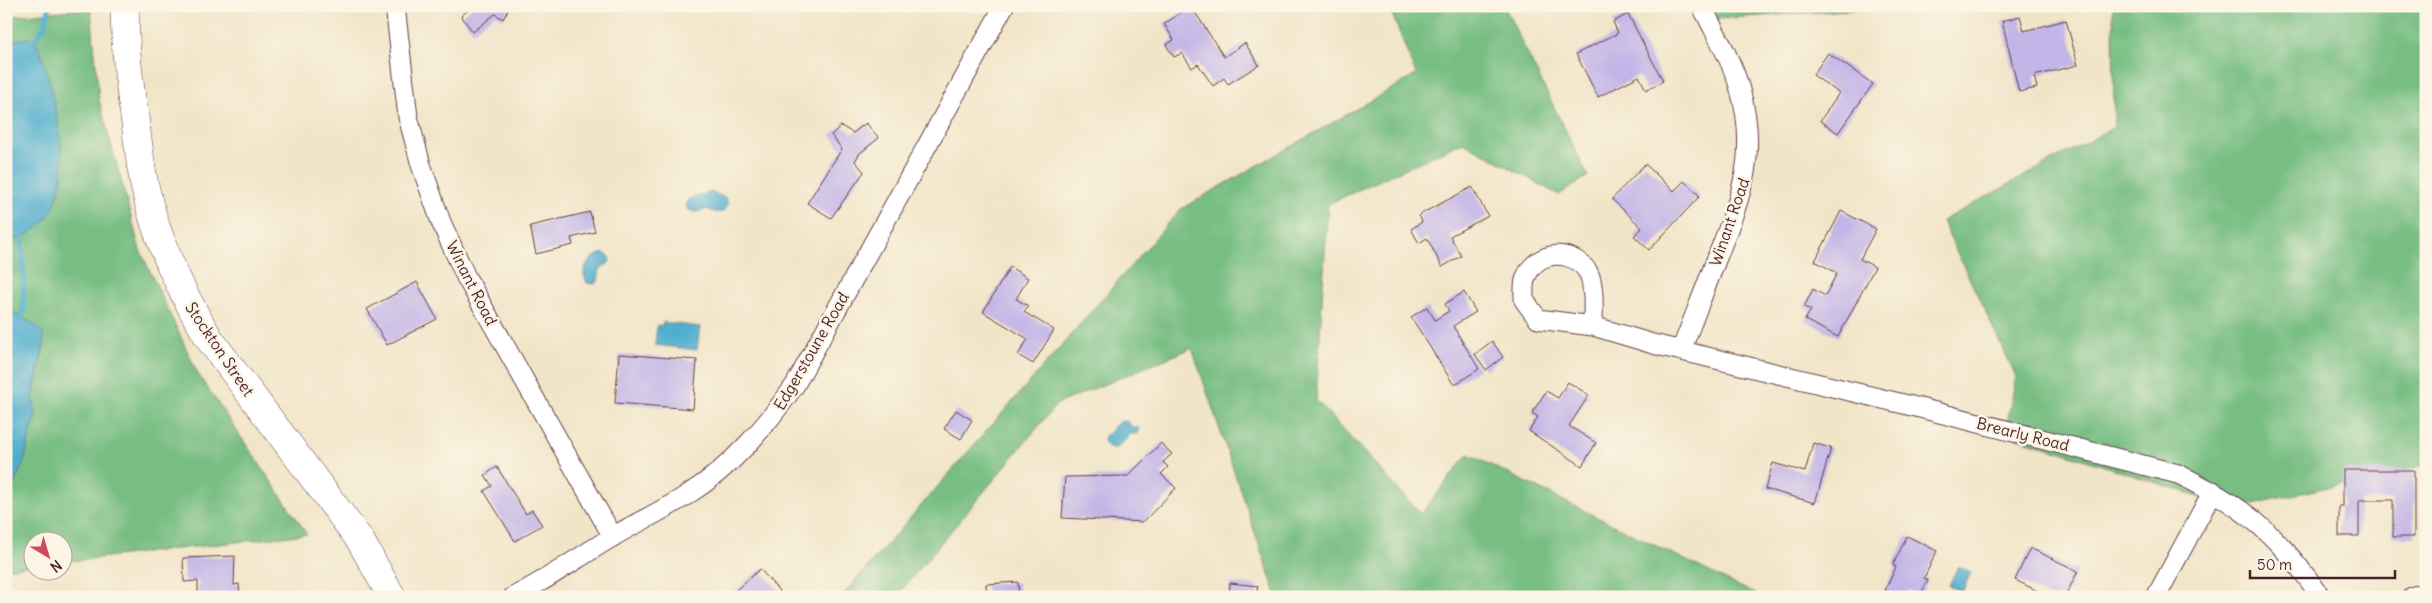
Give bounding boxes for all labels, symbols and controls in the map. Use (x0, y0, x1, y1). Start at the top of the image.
street label: Winant Road (1705, 175, 1753, 269)
street label: Winant Road (442, 237, 502, 329)
street label: Edgerstoune Road (769, 288, 853, 414)
street label: Stockton Street (181, 298, 259, 400)
street label: Brearly Road (1975, 413, 2071, 455)
north arrow (22, 530, 72, 580)
scale bar (2250, 548, 2394, 580)
text: 50 m (2257, 555, 2292, 574)
text: N (47, 556, 65, 576)

